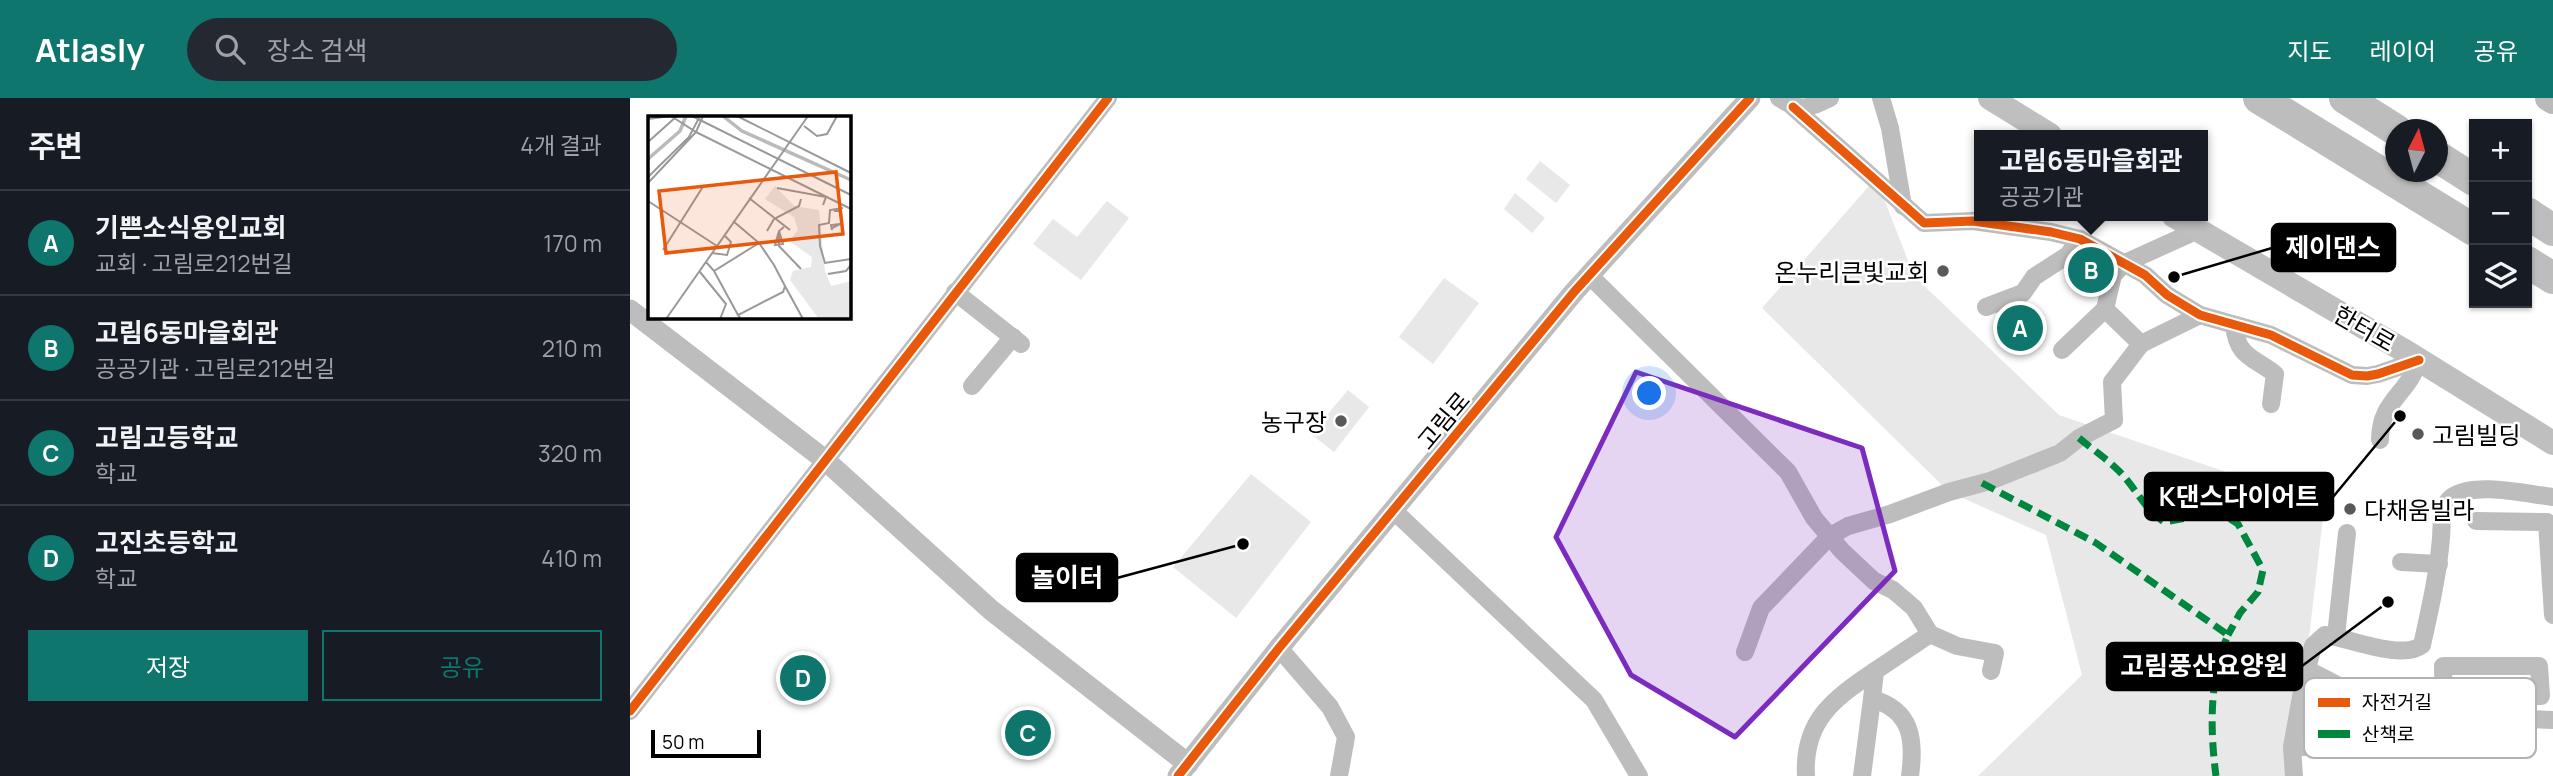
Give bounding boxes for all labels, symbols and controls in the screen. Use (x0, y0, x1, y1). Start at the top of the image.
search box (187, 18, 677, 81)
text: Atlasly (35, 27, 145, 72)
icon: search (211, 30, 249, 68)
text: 장소 검색 (267, 32, 368, 68)
text: 지도 (2287, 34, 2332, 67)
text: 레이어 (2370, 34, 2436, 67)
text: 공유 (2474, 34, 2518, 67)
inset map (648, 116, 850, 318)
north arrow (2385, 119, 2448, 182)
map controls (2469, 119, 2532, 308)
button: + (2469, 119, 2532, 182)
text: 주변 (28, 125, 83, 166)
text: 4개 결과 (520, 129, 602, 161)
popup (1974, 130, 2208, 221)
text: 고림6동마을회관 (1999, 142, 2183, 178)
text: 공공기관 (1999, 180, 2084, 212)
button: − (2469, 182, 2532, 245)
text: 기쁜소식용인교회 (95, 209, 286, 245)
callout: 제이댄스 (2272, 224, 2395, 271)
text: A (43, 227, 59, 259)
text: 170 m (543, 227, 602, 259)
text: 제이댄스 (2285, 229, 2381, 265)
pin: B (2068, 244, 2114, 296)
button: layers (2469, 245, 2532, 308)
text: 교회 · 고림로212번길 (95, 247, 293, 279)
place label: 온누리큰빛교회 (1774, 255, 1929, 288)
marker: 온누리큰빛교회 (1935, 263, 1951, 279)
street label: 한터로 (2328, 297, 2402, 359)
pin: A (1997, 302, 2043, 354)
text: 고림6동마을회관 (95, 314, 279, 350)
text: B (44, 332, 58, 364)
text: 210 m (542, 332, 602, 364)
text: 공공기관 · 고림로212번길 (95, 352, 335, 384)
your location (1632, 376, 1666, 410)
street label: 고림로 (1409, 384, 1477, 456)
place label: 농구장 (1261, 405, 1327, 438)
marker: 농구장 (1333, 413, 1349, 429)
place label: 고림빌딩 (2432, 418, 2520, 451)
text: 고림고등학교 (95, 419, 239, 455)
marker: 고림빌딩 (2410, 426, 2426, 442)
text: C (43, 437, 60, 469)
text: 320 m (538, 437, 602, 469)
text: 학교 (95, 457, 137, 489)
callout: K댄스다이어트 (2145, 473, 2333, 520)
text: K댄스다이어트 (2159, 478, 2319, 514)
place label: 다채움빌라 (2364, 493, 2474, 526)
marker: 다채움빌라 (2342, 501, 2358, 517)
text: 고진초등학교 (95, 524, 239, 560)
text: D (43, 542, 59, 574)
text: 410 m (541, 542, 602, 574)
callout: 놀이터 (1017, 554, 1117, 601)
text: 놀이터 (1031, 559, 1103, 595)
text: 학교 (95, 562, 137, 594)
button: 저장 (28, 630, 308, 701)
button: 공유 (322, 630, 602, 701)
callout: 고림풍산요양원 (2107, 643, 2302, 690)
text: 고림풍산요양원 (2120, 647, 2288, 683)
pin: D (780, 652, 826, 704)
legend (2304, 678, 2536, 758)
text: 자전거길 (2362, 689, 2432, 715)
pin: C (1005, 707, 1051, 759)
text: 산책로 (2362, 721, 2414, 747)
scale bar (651, 727, 761, 759)
text: 50 m (662, 729, 704, 755)

